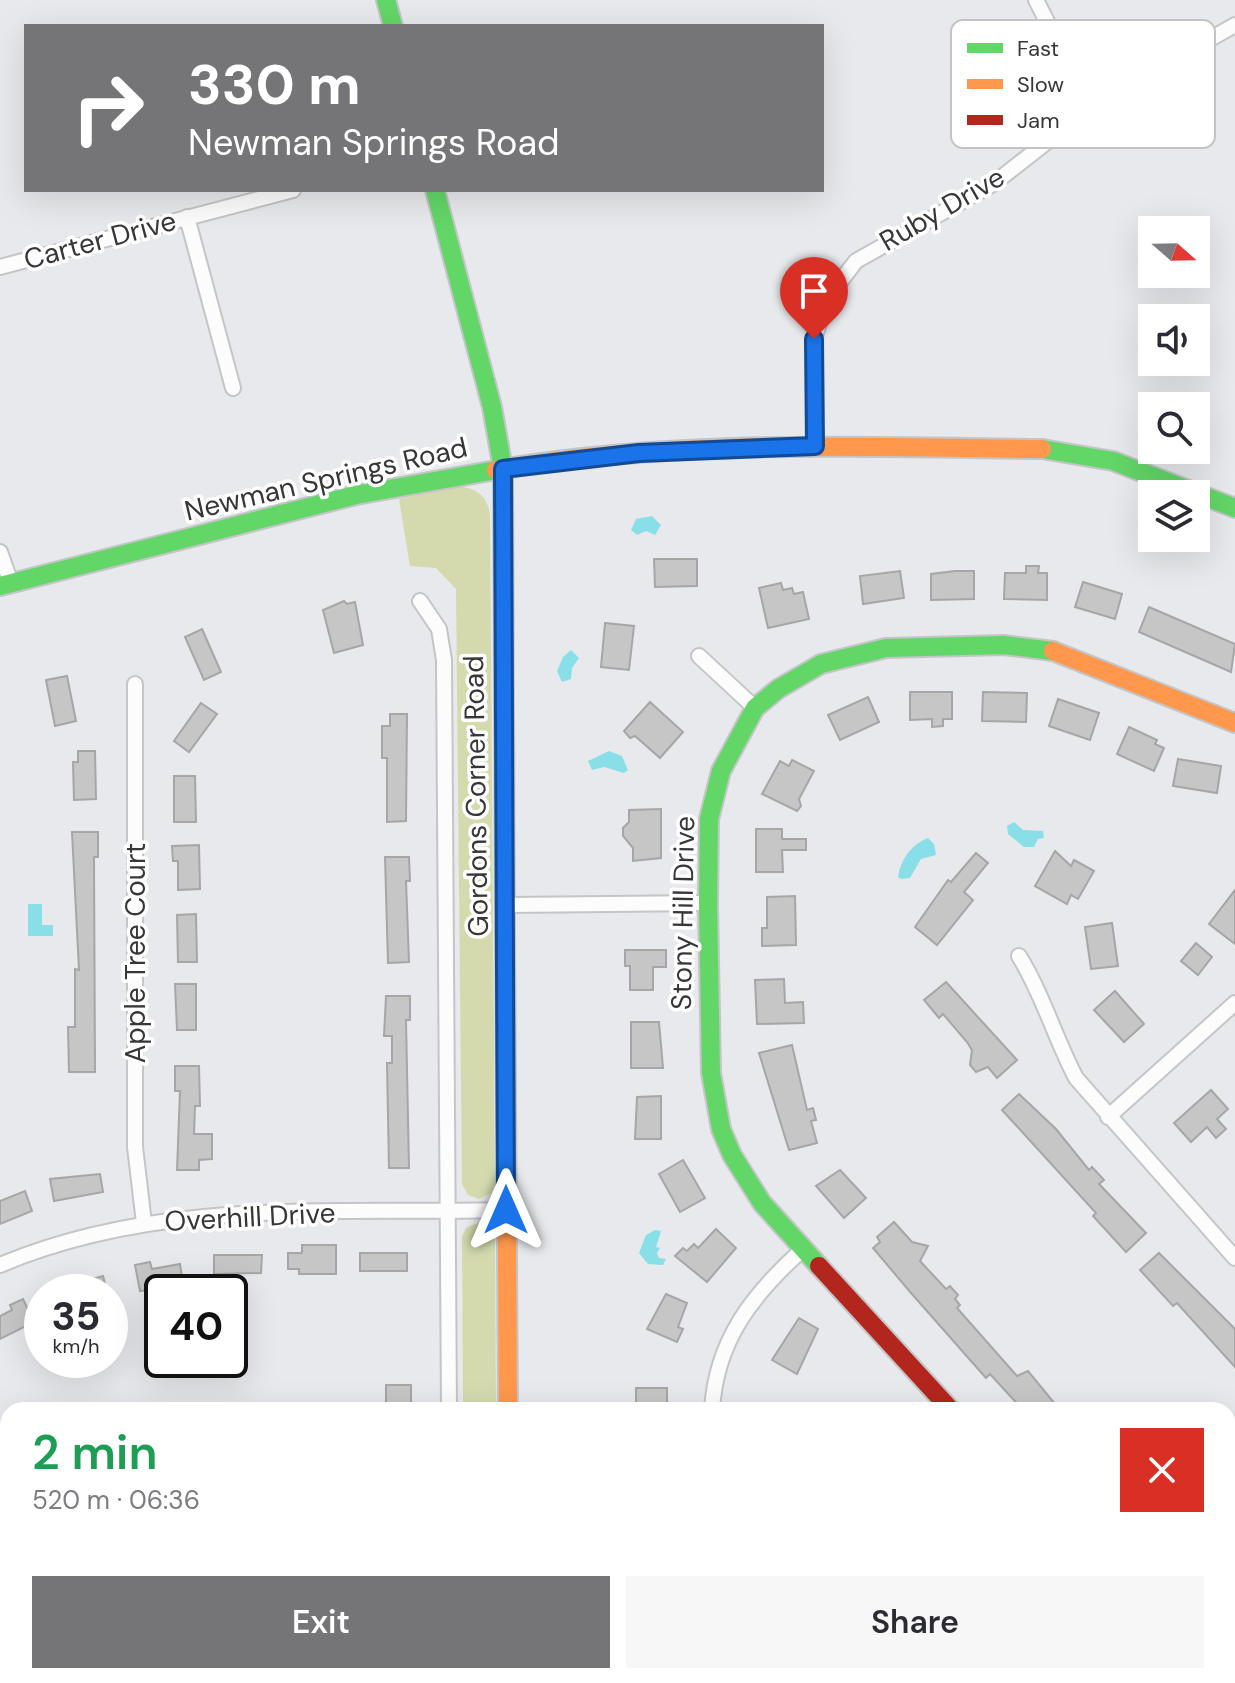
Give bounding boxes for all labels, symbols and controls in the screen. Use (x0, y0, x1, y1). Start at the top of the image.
legend (951, 20, 1215, 148)
text: Fast (1017, 34, 1059, 63)
text: 330 m (188, 48, 361, 121)
icon: right (56, 56, 160, 160)
text: Slow (1017, 70, 1064, 99)
text: Jam (1017, 106, 1060, 135)
text: Newman Springs Road (188, 119, 560, 166)
street label: Ruby Drive (873, 158, 1011, 260)
street label: Carter Drive (20, 202, 180, 278)
north arrow (1138, 216, 1210, 288)
map controls (1138, 216, 1210, 552)
pin (780, 257, 848, 339)
icon: arrive (792, 269, 836, 313)
button: sound (1138, 304, 1210, 376)
button: search (1138, 392, 1210, 464)
street label: Newman Springs Road (181, 428, 471, 530)
button: layers (1138, 480, 1210, 552)
street label: Gordons Corner Road (455, 655, 497, 937)
street label: Stony Hill Drive (663, 816, 703, 1010)
street label: Apple Tree Court (117, 843, 154, 1063)
position arrow (464, 1168, 548, 1252)
street label: Overhill Drive (164, 1194, 336, 1240)
speed limit sign: 40 (144, 1274, 248, 1378)
text: 35 (52, 1290, 101, 1342)
text: km/h (52, 1333, 100, 1359)
text: 2 min (32, 1421, 158, 1484)
button: close (1120, 1428, 1204, 1512)
text: 520 m · 06:36 (32, 1483, 200, 1517)
button: Exit (32, 1576, 610, 1668)
button: Share (626, 1576, 1204, 1668)

